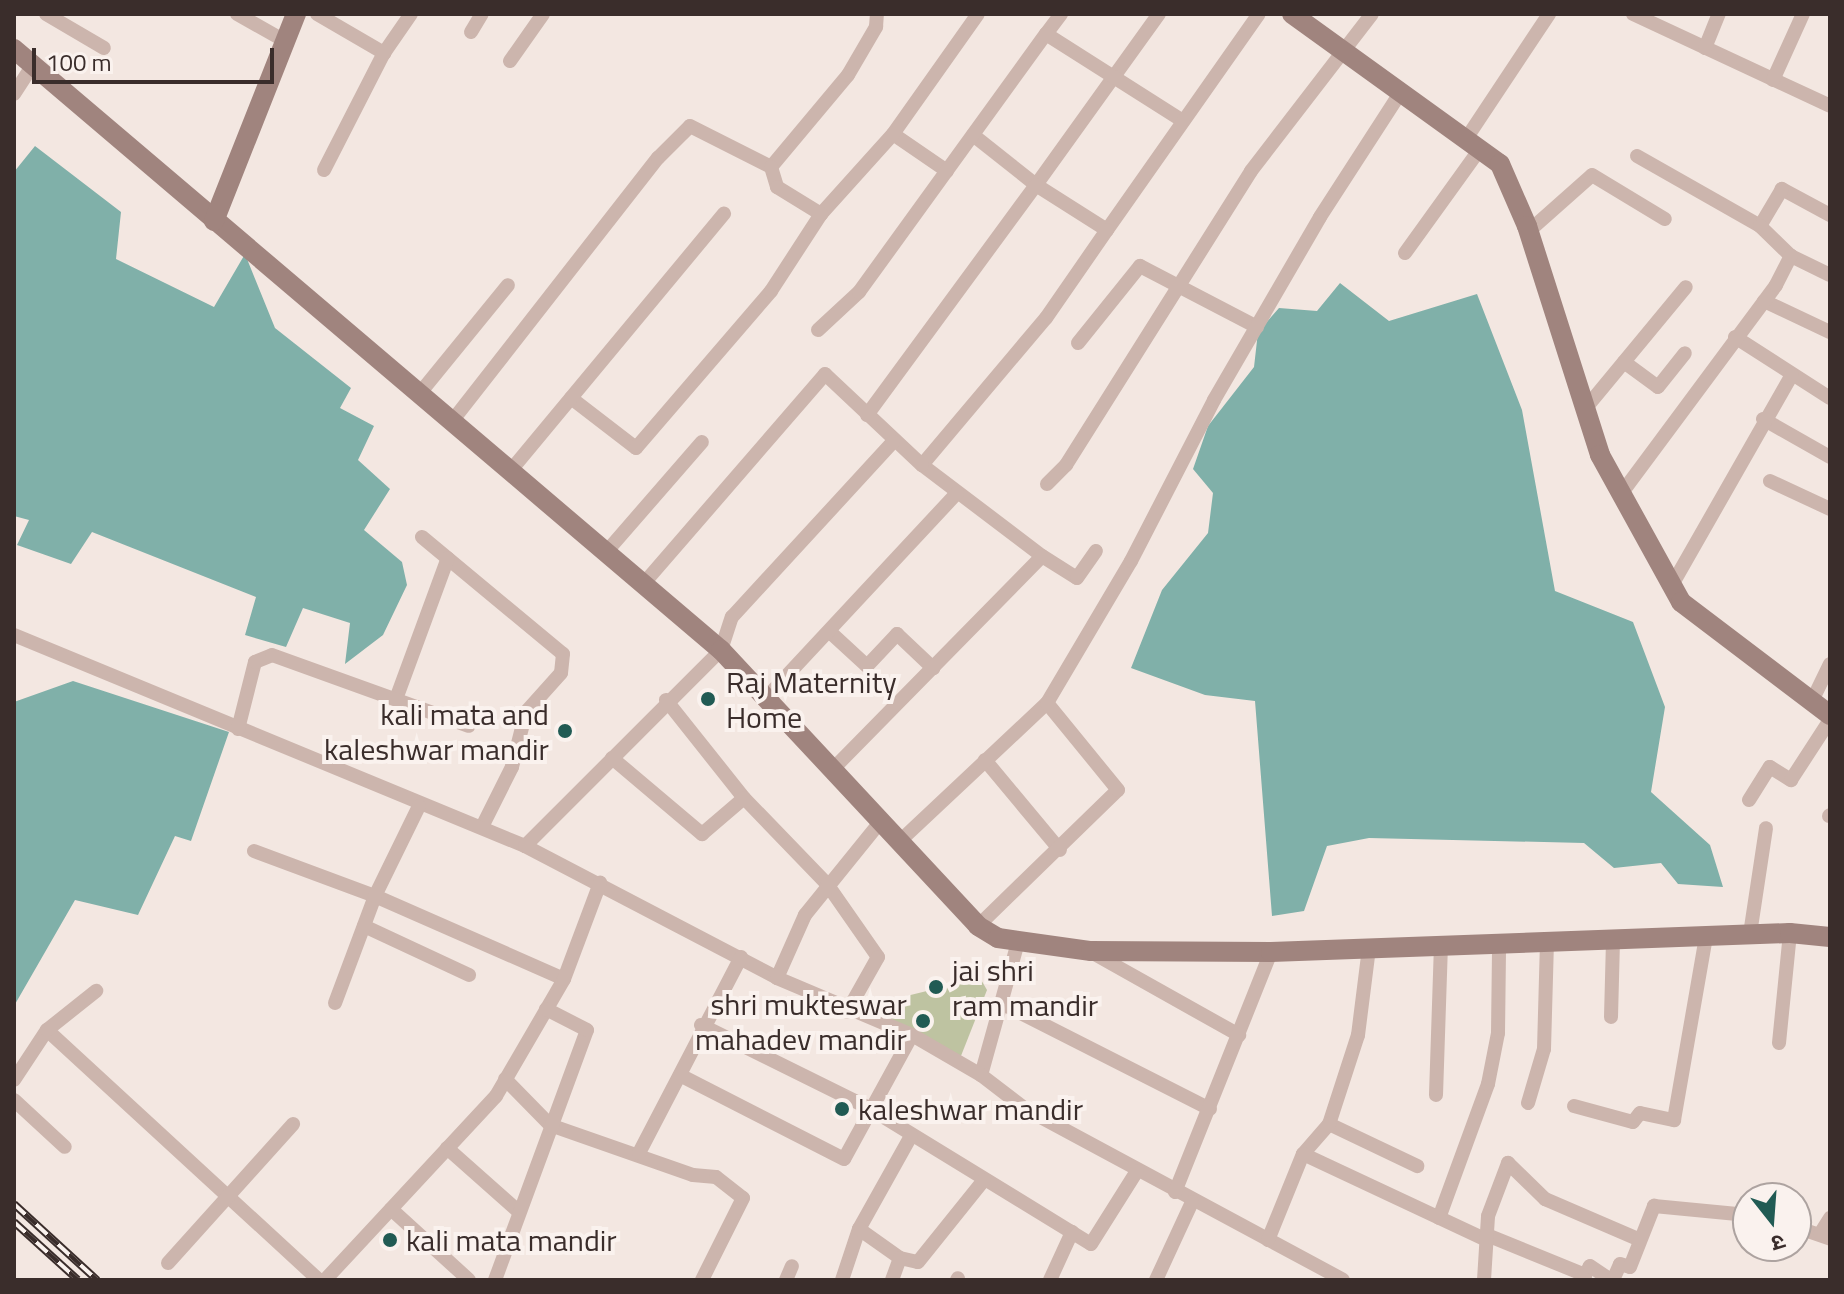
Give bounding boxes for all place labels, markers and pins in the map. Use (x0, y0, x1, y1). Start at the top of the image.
place label: Raj Maternity Home (726, 664, 897, 734)
marker: Raj Maternity Home (697, 688, 719, 710)
place label: kali mata and kaleshwar mandir (324, 696, 549, 766)
marker: kali mata and kaleshwar mandir (556, 722, 574, 740)
place label: jai shri ram mandir (952, 952, 1098, 1022)
marker: jai shri ram mandir (927, 978, 945, 996)
place label: shri mukteswar mahadev mandir (695, 986, 907, 1056)
marker: shri mukteswar mahadev mandir (914, 1012, 932, 1030)
place label: kaleshwar mandir (858, 1091, 1083, 1127)
marker: kaleshwar mandir (833, 1100, 851, 1118)
place label: kali mata mandir (406, 1222, 617, 1258)
marker: kali mata mandir (381, 1231, 399, 1249)

